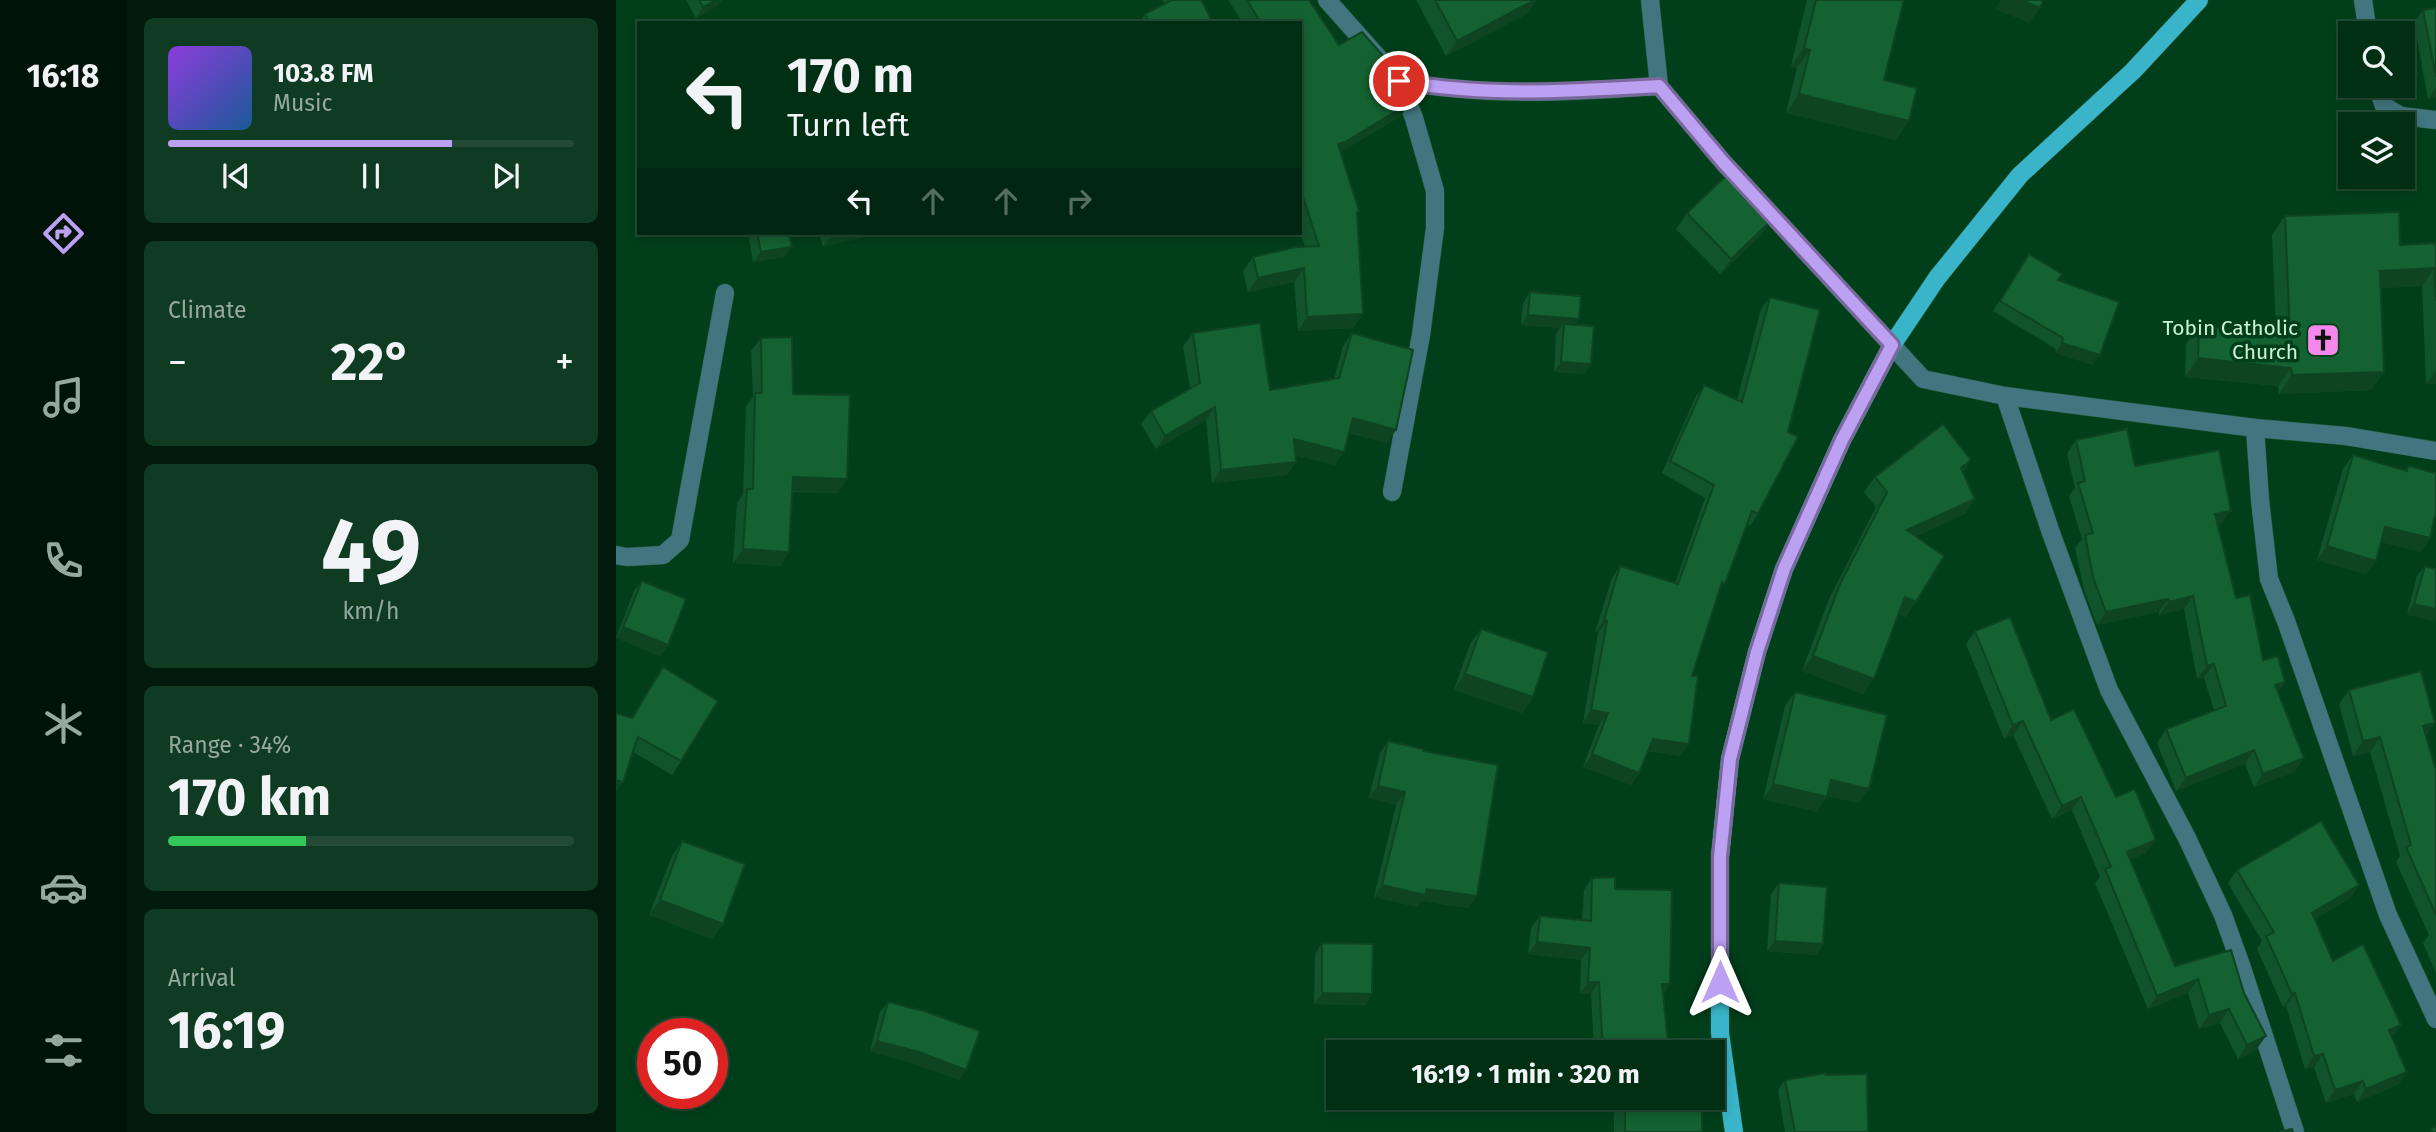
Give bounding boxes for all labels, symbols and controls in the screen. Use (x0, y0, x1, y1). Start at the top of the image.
map controls (2338, 21, 2415, 189)
button: search (2338, 21, 2415, 98)
text: 170 m (787, 46, 914, 105)
icon: left (672, 49, 763, 140)
pin (1369, 51, 1429, 111)
text: 16:18 (27, 57, 99, 95)
text: 103.8 FM (273, 58, 373, 89)
icon: arrive (1380, 62, 1418, 100)
text: Music (273, 89, 333, 117)
text: Turn left (787, 106, 909, 144)
button: layers (2338, 112, 2415, 189)
icon: previous (217, 157, 255, 195)
icon: pause (352, 157, 390, 195)
icon: next (487, 157, 525, 195)
icon: left (841, 182, 879, 220)
icon: ahead (914, 182, 952, 220)
icon: ahead (987, 182, 1025, 220)
icon: right (1060, 182, 1098, 220)
icon: directions (39, 209, 88, 258)
text: Climate (168, 296, 247, 324)
place label: Tobin Catholic Church (2163, 315, 2298, 365)
church icon: Tobin Catholic Church (2304, 321, 2342, 359)
text: 22° (331, 331, 411, 394)
text: − (168, 339, 187, 385)
text: + (555, 339, 574, 385)
icon: music (39, 373, 88, 422)
text: 49 (321, 497, 421, 606)
icon: phone (39, 536, 88, 585)
text: km/h (343, 597, 399, 625)
icon: climate (39, 699, 88, 748)
text: Range · 34% (168, 731, 291, 759)
text: 170 km (168, 766, 331, 829)
icon: car (39, 863, 88, 912)
position arrow (1683, 945, 1757, 1019)
text: Arrival (168, 964, 235, 992)
text: 16:19 (168, 999, 285, 1062)
speed limit sign: 50 (637, 1018, 728, 1109)
icon: filters (39, 1026, 88, 1075)
text: 16:19 · 1 min · 320 m (1411, 1059, 1640, 1090)

